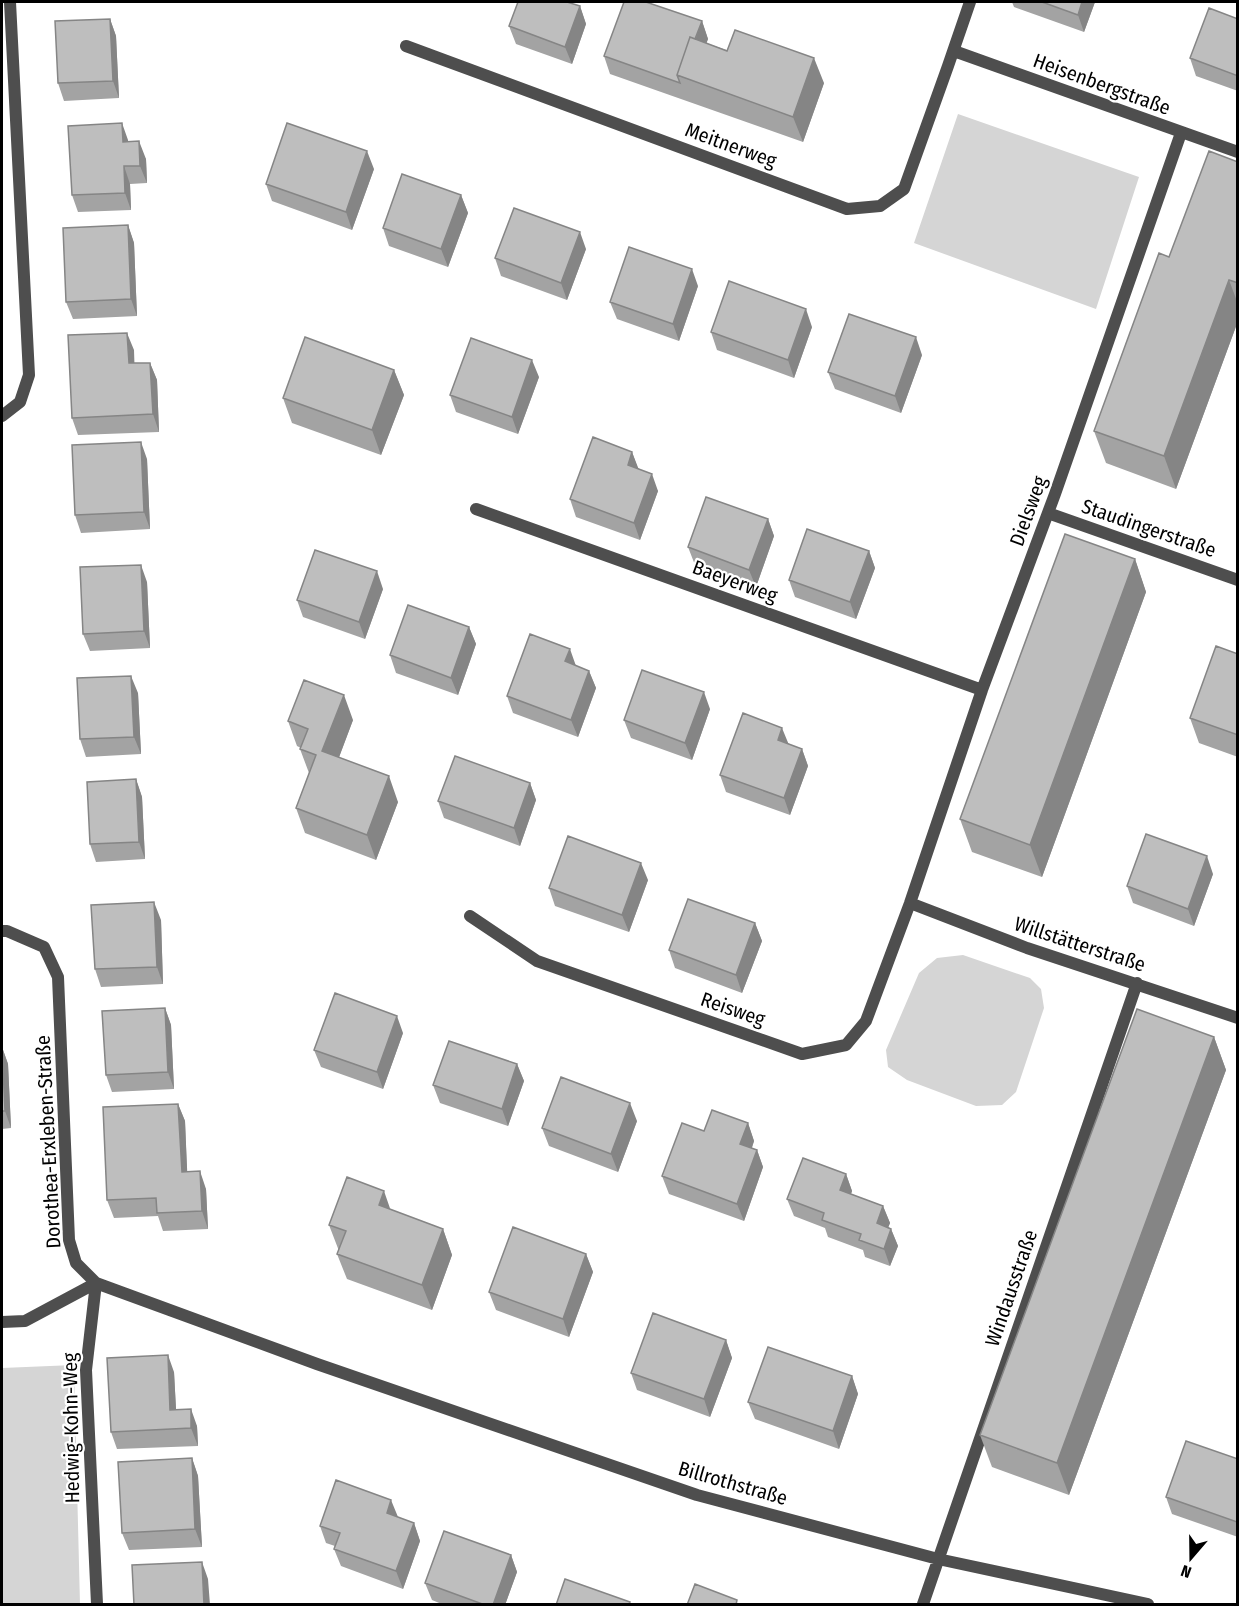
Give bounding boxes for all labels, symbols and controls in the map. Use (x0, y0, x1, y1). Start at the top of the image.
street label: Heisenbergstraße (1030, 48, 1174, 120)
street label: Meitnerweg (682, 117, 781, 173)
street label: Dielsweg (1004, 472, 1052, 549)
street label: Staudingerstraße (1079, 494, 1219, 562)
street label: Baeyerweg (689, 555, 781, 608)
street label: Willstätterstraße (1011, 911, 1149, 977)
street label: Reisweg (698, 987, 769, 1031)
street label: Dorothea-Erxleben-Straße (30, 1035, 66, 1249)
street label: Windausstraße (980, 1227, 1042, 1349)
street label: Hedwig-Kohn-Weg (58, 1352, 84, 1504)
street label: Billrothstraße (676, 1456, 790, 1510)
north arrow (1161, 1528, 1221, 1588)
text: N (1178, 1561, 1194, 1582)

